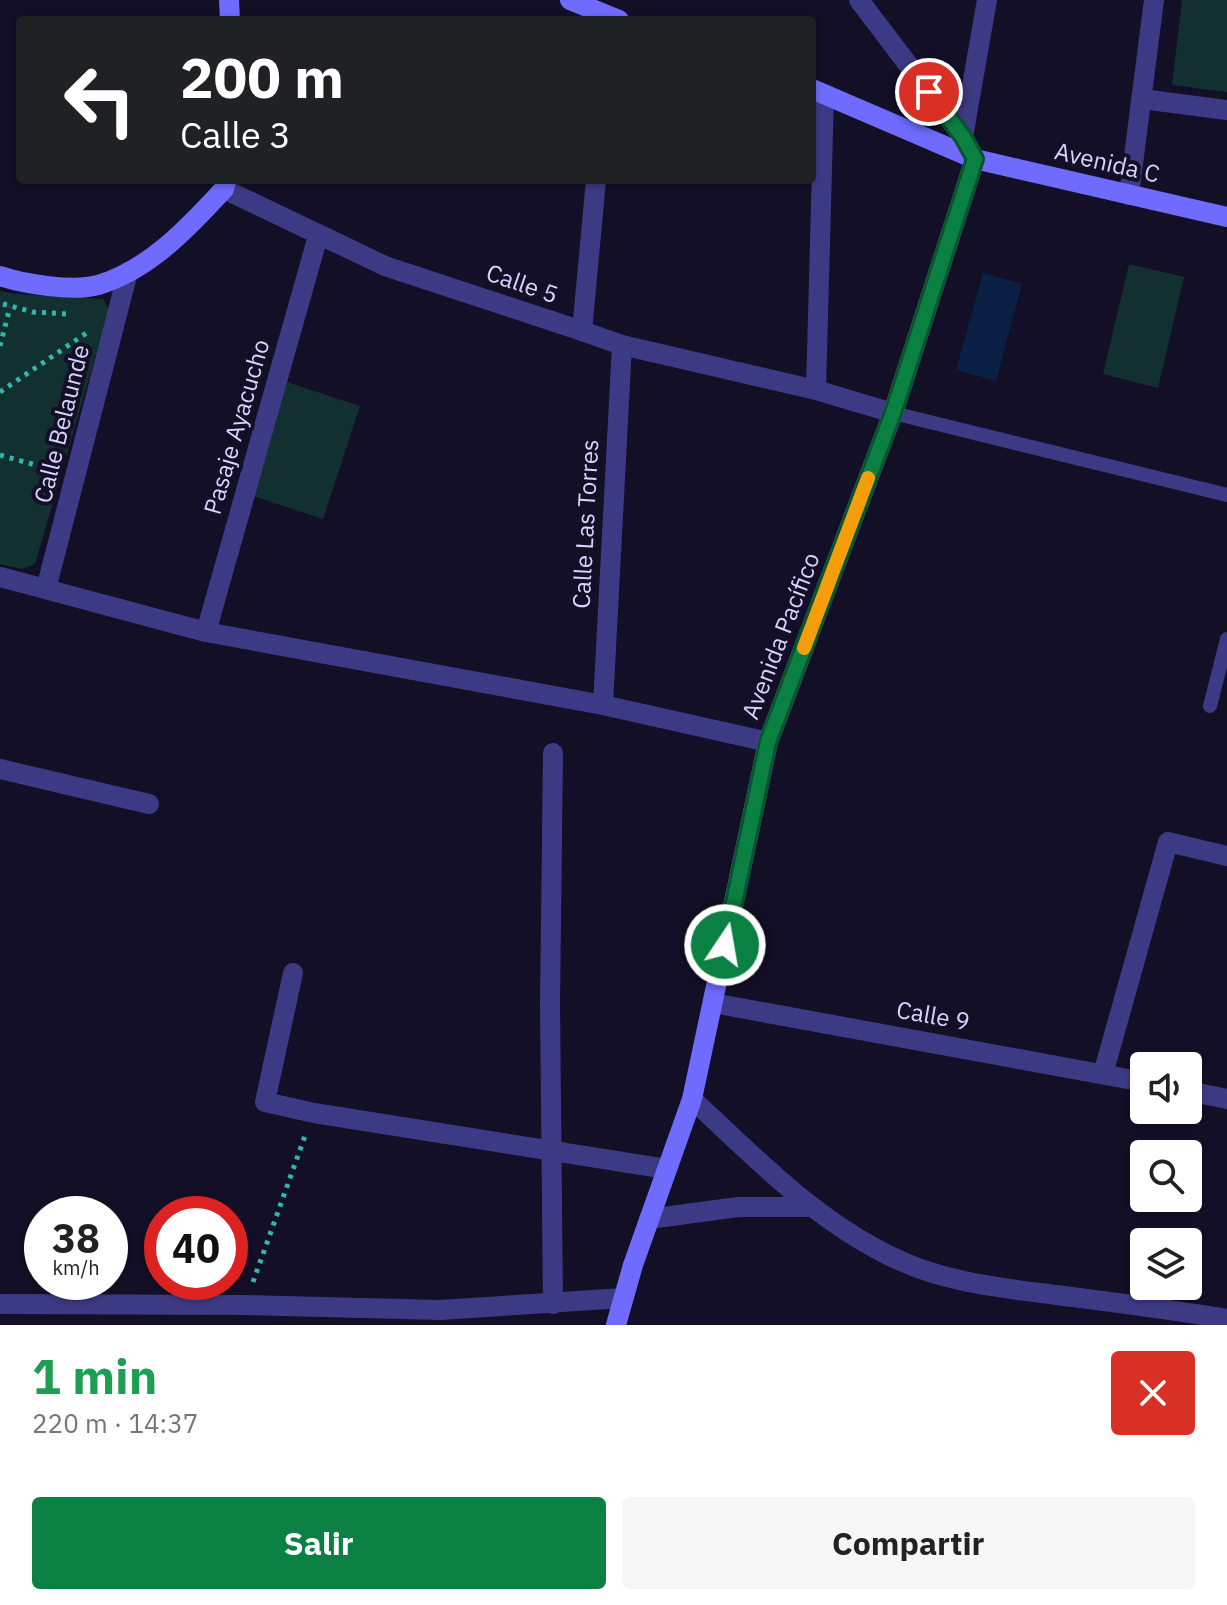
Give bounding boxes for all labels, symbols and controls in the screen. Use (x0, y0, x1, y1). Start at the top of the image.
text: 200 m (180, 41, 344, 113)
icon: left (48, 48, 152, 152)
pin (895, 58, 963, 126)
icon: arrive (907, 70, 951, 114)
text: Calle 3 (180, 111, 291, 158)
street label: Avenida C (1052, 134, 1163, 190)
street label: Calle 5 (482, 256, 562, 310)
street label: Pasaje Ayacucho (196, 335, 276, 518)
street label: Calle Belaunde (26, 341, 96, 506)
street label: Calle Las Torres (565, 438, 605, 609)
street label: Avenida Pacífico (734, 548, 827, 723)
position arrow (683, 903, 767, 987)
street label: Calle 9 (894, 993, 972, 1037)
map controls (1130, 1052, 1202, 1300)
button: sound (1130, 1052, 1202, 1124)
button: search (1130, 1140, 1202, 1212)
speed limit sign: 40 (144, 1196, 248, 1300)
text: 38 (52, 1212, 100, 1264)
button: layers (1130, 1228, 1202, 1300)
text: km/h (52, 1254, 100, 1281)
text: 1 min (32, 1345, 157, 1407)
button: close (1111, 1351, 1195, 1435)
text: 220 m · 14:37 (32, 1406, 198, 1440)
button: Salir (32, 1497, 606, 1589)
button: Compartir (622, 1497, 1195, 1589)

